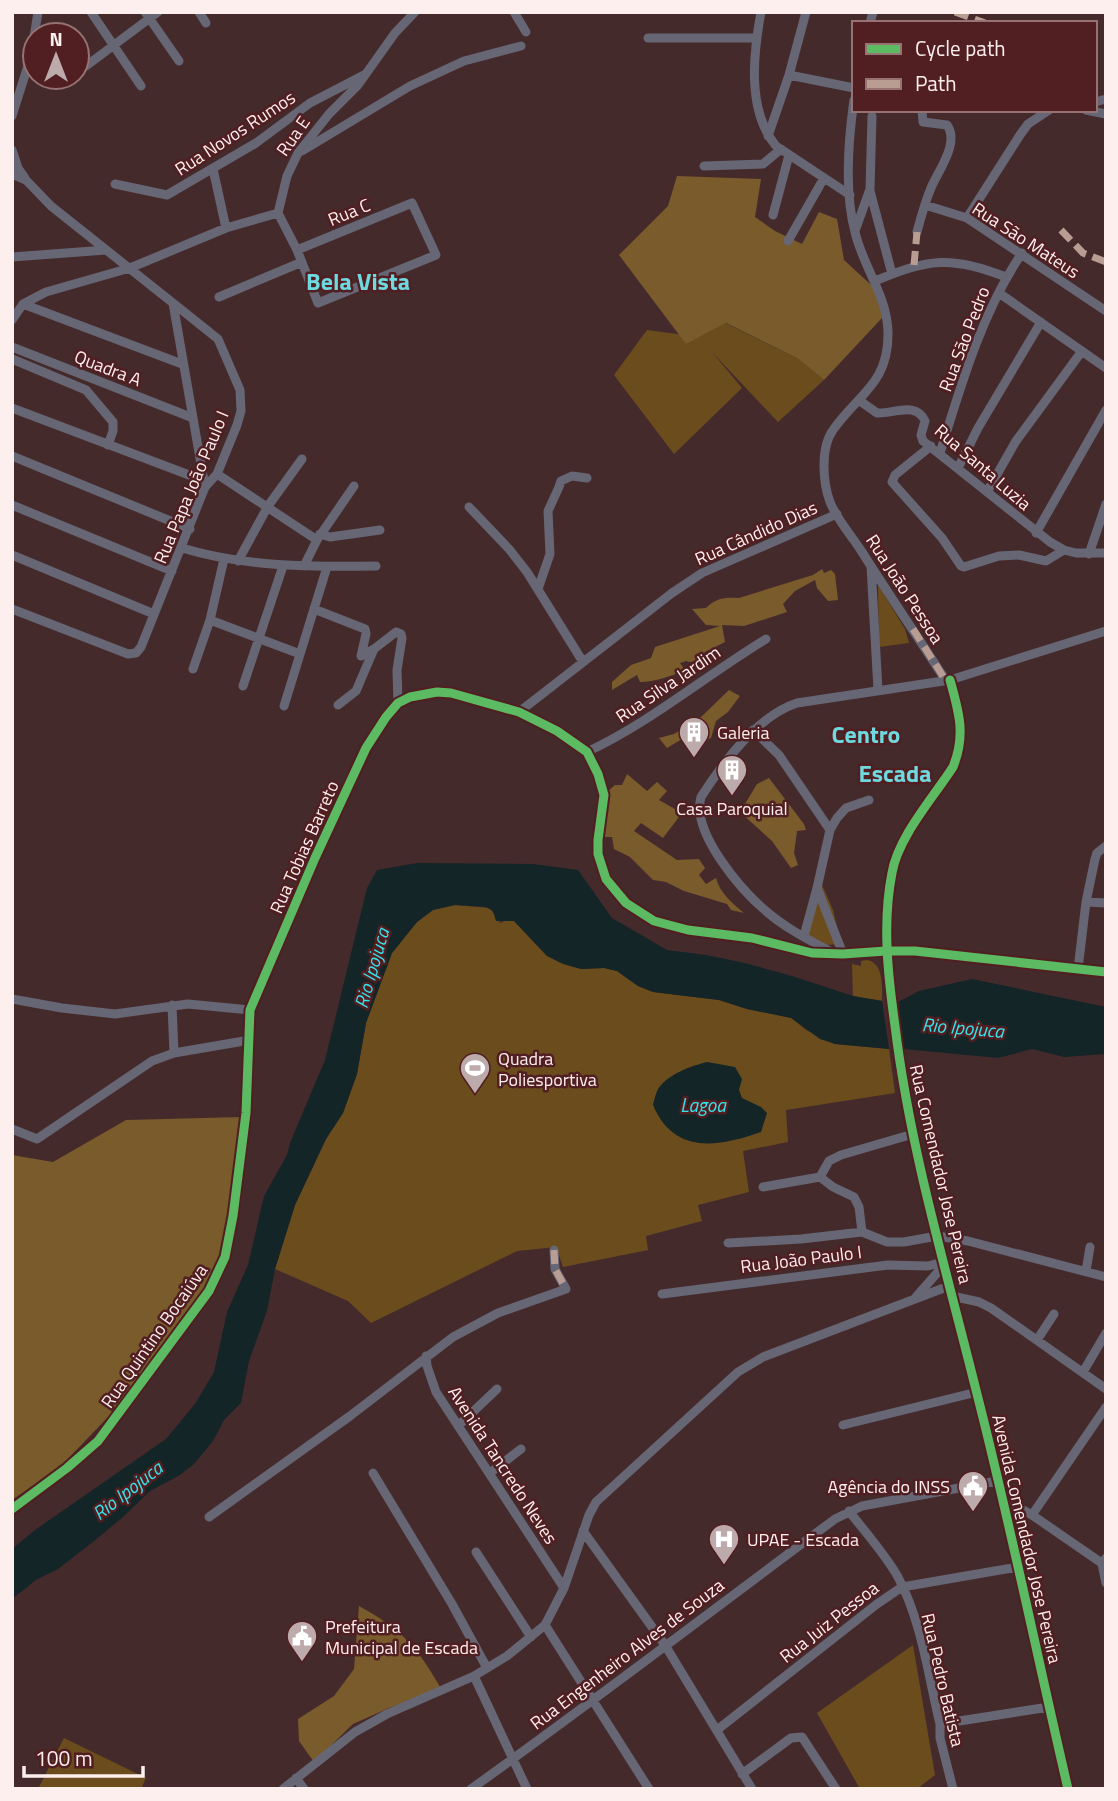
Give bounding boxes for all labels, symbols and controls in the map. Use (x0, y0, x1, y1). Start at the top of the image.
north arrow (21, 21, 91, 91)
legend (852, 21, 1097, 112)
text: N (49, 24, 63, 53)
text: Cycle path (915, 32, 1006, 64)
text: Path (915, 67, 957, 99)
street label: Rua Novos Rumos (169, 84, 301, 182)
street label: Rua E (269, 110, 317, 162)
street label: Rua C (324, 191, 374, 233)
street label: Rua São Mateus (967, 195, 1085, 285)
district label: Bela Vista (306, 263, 410, 299)
street label: Rua São Pedro (932, 283, 996, 395)
street label: Quadra A (71, 343, 146, 393)
street label: Rua Papa João Paulo I (147, 406, 235, 568)
street label: Rua Santa Luzia (929, 417, 1037, 517)
street label: Rua Cândido Dias (690, 494, 822, 572)
street label: Rua João Pessoa (859, 529, 951, 649)
street label: Rua Silva Jardim (610, 639, 726, 729)
building icon: Galeria (677, 715, 711, 759)
district label: Centro (832, 716, 900, 752)
place label: Galeria (717, 719, 770, 746)
building icon: Casa Paroquial (715, 753, 749, 797)
district label: Escada (858, 755, 932, 791)
street label: Rua Tobias Barreto (263, 776, 345, 918)
place label: Casa Paroquial (676, 795, 788, 822)
water label: Rio Ipojuca (346, 923, 397, 1011)
water label: Rio Ipojuca (921, 1009, 1007, 1045)
place label: Quadra Poliesportiva (498, 1045, 597, 1093)
sports icon: Quadra Poliesportiva (458, 1051, 492, 1095)
street label: Rua Comendador Jose Pereira (903, 1062, 979, 1286)
water label: Lagoa (680, 1090, 727, 1119)
street label: Rua João Paulo I (739, 1238, 863, 1280)
street label: Rua Quintino Bocaiúva (94, 1258, 214, 1414)
street label: Avenida Tancredo Neves (442, 1381, 564, 1549)
street label: Avenida Comendador Jose Pereira (985, 1412, 1069, 1666)
water label: Rio Ipojuca (86, 1452, 169, 1527)
public building icon: Agência do INSS (956, 1469, 990, 1513)
place label: Agência do INSS (828, 1473, 950, 1500)
hospital icon: UPAE - Escada (707, 1522, 741, 1566)
place label: UPAE - Escada (747, 1526, 859, 1553)
street label: Rua Engenheiro Alves de Souza (524, 1572, 730, 1736)
street label: Rua Juiz Pessoa (774, 1575, 884, 1669)
street label: Rua Pedro Batista (915, 1611, 971, 1749)
place label: Prefeitura Municipal de Escada (325, 1613, 478, 1661)
public building icon: Prefeitura Municipal de Escada (285, 1619, 319, 1663)
scale bar (24, 1734, 144, 1778)
text: 100 m (35, 1742, 92, 1774)

